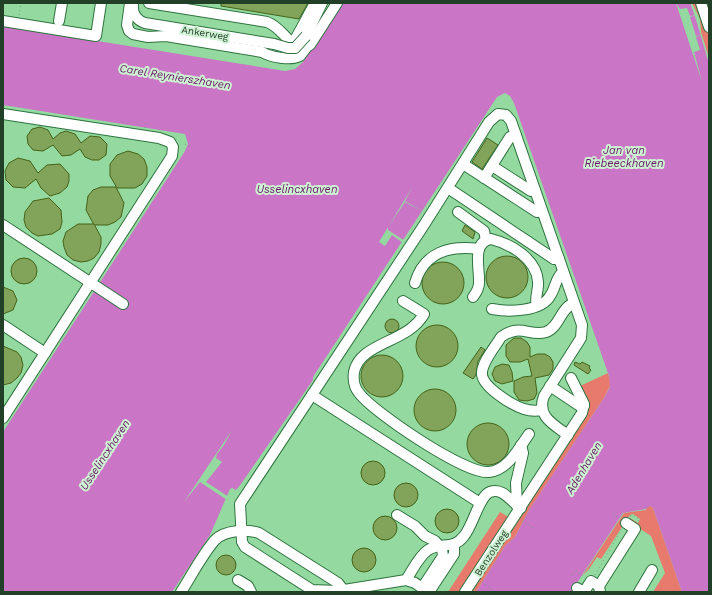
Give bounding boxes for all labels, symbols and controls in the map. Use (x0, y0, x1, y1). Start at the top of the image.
street label: Ankerweg (181, 24, 230, 42)
water label: Carel Reynierszhaven (118, 62, 232, 92)
water label: Jan van Riebeeckhaven (584, 144, 664, 170)
water label: Usselincxhaven (256, 183, 338, 196)
water label: Usselincxhaven (77, 417, 133, 493)
water label: Adenhaven (563, 440, 605, 497)
street label: Benzolweg (472, 528, 510, 578)

